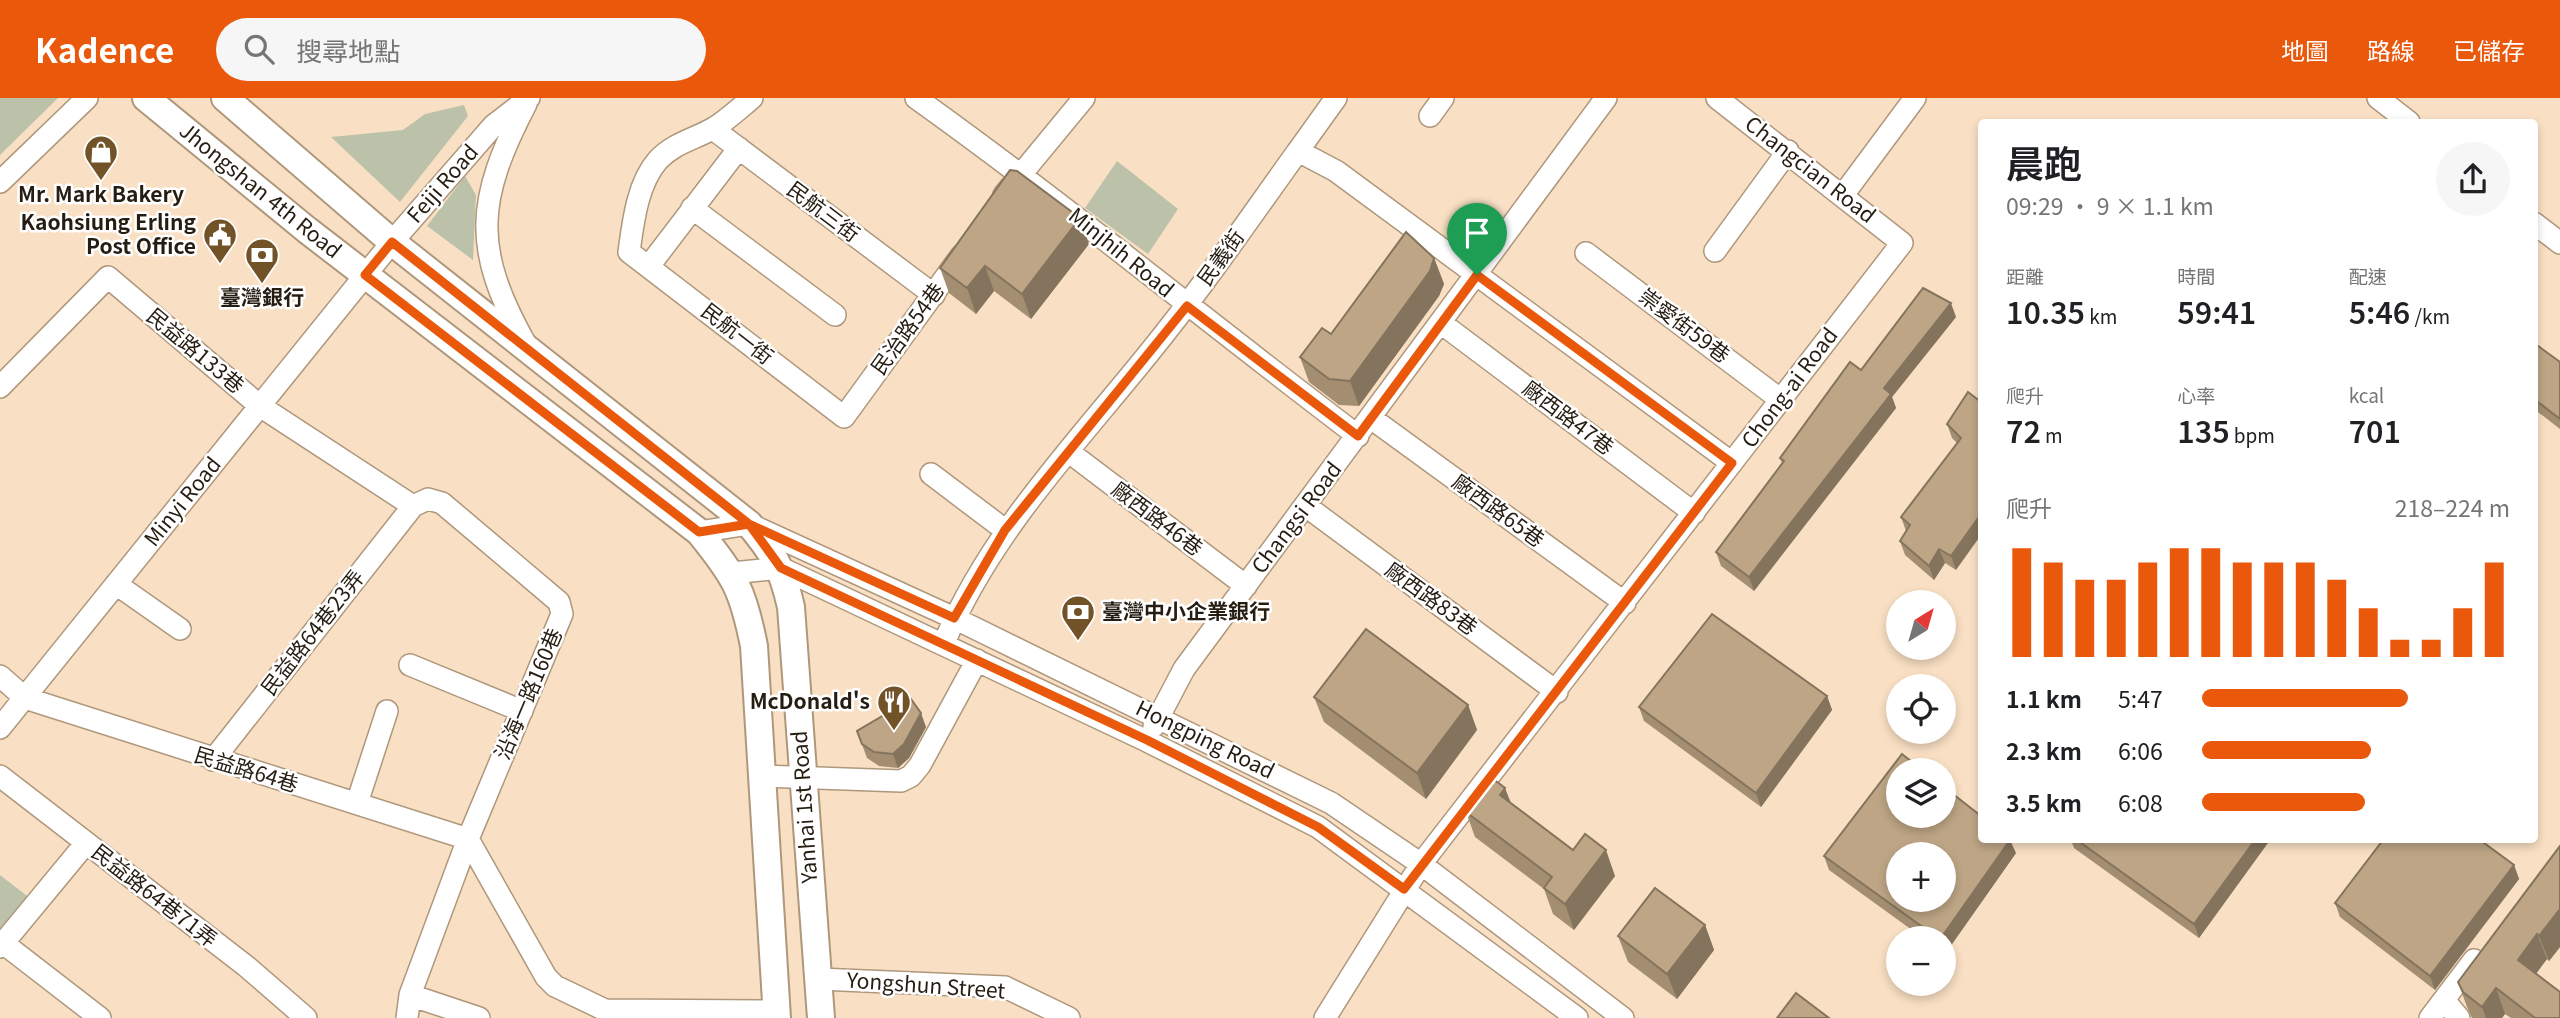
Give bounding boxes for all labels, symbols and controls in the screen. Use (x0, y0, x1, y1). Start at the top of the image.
search box (216, 18, 706, 81)
text: Kadence (35, 25, 174, 73)
icon: search (240, 30, 278, 68)
text: 搜尋地點 (296, 31, 400, 68)
text: 地圖 (2281, 32, 2329, 67)
text: 路線 (2367, 32, 2415, 67)
text: 已儲存 (2453, 32, 2525, 67)
street label: Changcian Road (1740, 108, 1883, 229)
street label: Jhongshan 4th Road (174, 115, 349, 264)
shop icon: Mr. Mark Bakery (82, 133, 120, 182)
text: 晨跑 (2006, 134, 2082, 189)
street label: Feiji Road (399, 137, 484, 228)
button: share (2436, 142, 2510, 216)
street label: 民航三街 (782, 173, 867, 248)
place label: Mr. Mark Bakery (18, 178, 184, 208)
text: 09:29 · 9 × 1.1 km (2006, 188, 2214, 222)
street label: Minjhih Road (1063, 200, 1181, 303)
pin (1447, 203, 1507, 275)
place label: Kaohsiung Erling Post Office (21, 206, 196, 260)
icon: arrive (1458, 214, 1496, 252)
public building icon: Kaohsiung Erling Post Office (201, 216, 239, 265)
street label: 民義街 (1189, 223, 1250, 291)
bank icon: 臺灣銀行 (243, 236, 281, 285)
text: 距離 (2006, 262, 2044, 289)
text: 時間 (2177, 262, 2215, 289)
text: 配速 (2349, 262, 2387, 289)
street label: 民治路54巷 (863, 276, 950, 380)
street label: 崇愛街59巷 (1633, 280, 1737, 369)
place label: 臺灣銀行 (220, 281, 304, 311)
text: 10.35 (2006, 289, 2085, 333)
text: 59:41 (2177, 289, 2256, 333)
text: 5:46 (2349, 289, 2410, 333)
street label: 民航一街 (696, 295, 781, 370)
street label: 民益路133巷 (141, 300, 251, 399)
text: km (2085, 302, 2117, 329)
text: /km (2410, 302, 2450, 329)
street label: Chong-ai Road (1733, 321, 1844, 453)
street label: 廠西路47巷 (1517, 372, 1621, 461)
text: 爬升 (2006, 381, 2044, 408)
text: 心率 (2177, 381, 2215, 408)
text: kcal (2349, 381, 2384, 408)
text: 72 (2006, 408, 2041, 452)
text: 135 (2177, 408, 2230, 452)
text: 701 (2349, 408, 2401, 452)
text: m (2041, 421, 2063, 448)
text: bpm (2230, 421, 2275, 448)
street label: Minyi Road (136, 450, 227, 552)
street label: Changsi Road (1243, 455, 1347, 579)
street label: 廠西路65巷 (1447, 466, 1551, 553)
street label: 廠西路46巷 (1106, 473, 1210, 562)
text: 爬升 (2006, 490, 2052, 524)
text: 218–224 m (2395, 490, 2510, 524)
street label: 廠西路83巷 (1380, 554, 1484, 641)
street label: 民益路64巷23弄 (253, 563, 370, 701)
north arrow (1886, 590, 1956, 660)
map controls (1886, 590, 1956, 996)
bank icon: 臺灣中小企業銀行 (1059, 593, 1097, 642)
place label: 臺灣中小企業銀行 (1102, 595, 1270, 625)
street label: 沿海一路160巷 (486, 623, 568, 764)
button: locate (1886, 674, 1956, 744)
text: 1.1 km (2006, 681, 2082, 715)
text: 5:47 (2118, 681, 2163, 715)
restaurant icon: McDonald's (875, 683, 913, 732)
place label: McDonald's (750, 685, 870, 715)
street label: Hongping Road (1131, 692, 1280, 785)
street label: Yanhai 1st Road (783, 730, 823, 885)
text: 2.3 km (2006, 733, 2082, 767)
text: 6:06 (2118, 733, 2163, 767)
street label: 民益路64巷 (191, 738, 302, 798)
button: layers (1886, 758, 1956, 828)
text: 3.5 km (2006, 785, 2082, 819)
text: 6:08 (2118, 785, 2163, 819)
street label: 民益路64巷71弄 (86, 836, 224, 953)
button: + (1886, 842, 1956, 912)
button: − (1886, 926, 1956, 996)
street label: Yongshun Street (845, 963, 1007, 1005)

